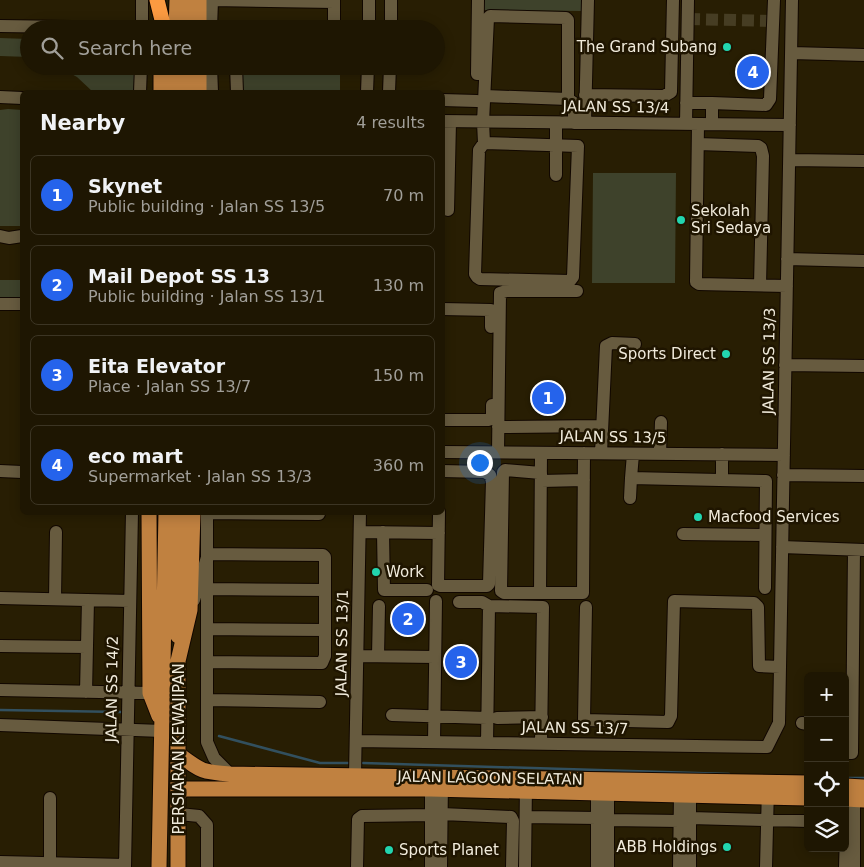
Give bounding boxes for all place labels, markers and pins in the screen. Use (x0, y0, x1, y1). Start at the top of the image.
place label: The Grand Subang (576, 38, 717, 56)
marker: The Grand Subang (721, 41, 733, 53)
pin: 4 (737, 53, 769, 91)
place label: Sekolah Sri Sedaya (691, 202, 771, 237)
marker: Sekolah Sri Sedaya (675, 214, 687, 226)
place label: Sports Direct (618, 345, 716, 363)
marker: Sports Direct (720, 348, 732, 360)
pin: 1 (532, 379, 564, 417)
place label: Macfood Services (708, 508, 840, 526)
marker: Macfood Services (692, 511, 704, 523)
place label: Work (386, 563, 424, 581)
marker: Work (370, 566, 382, 578)
pin: 2 (392, 600, 424, 638)
pin: 3 (445, 643, 477, 681)
place label: ABB Holdings (616, 838, 717, 856)
place label: Sports Planet (399, 841, 499, 859)
marker: ABB Holdings (721, 841, 733, 853)
marker: Sports Planet (383, 844, 395, 856)

